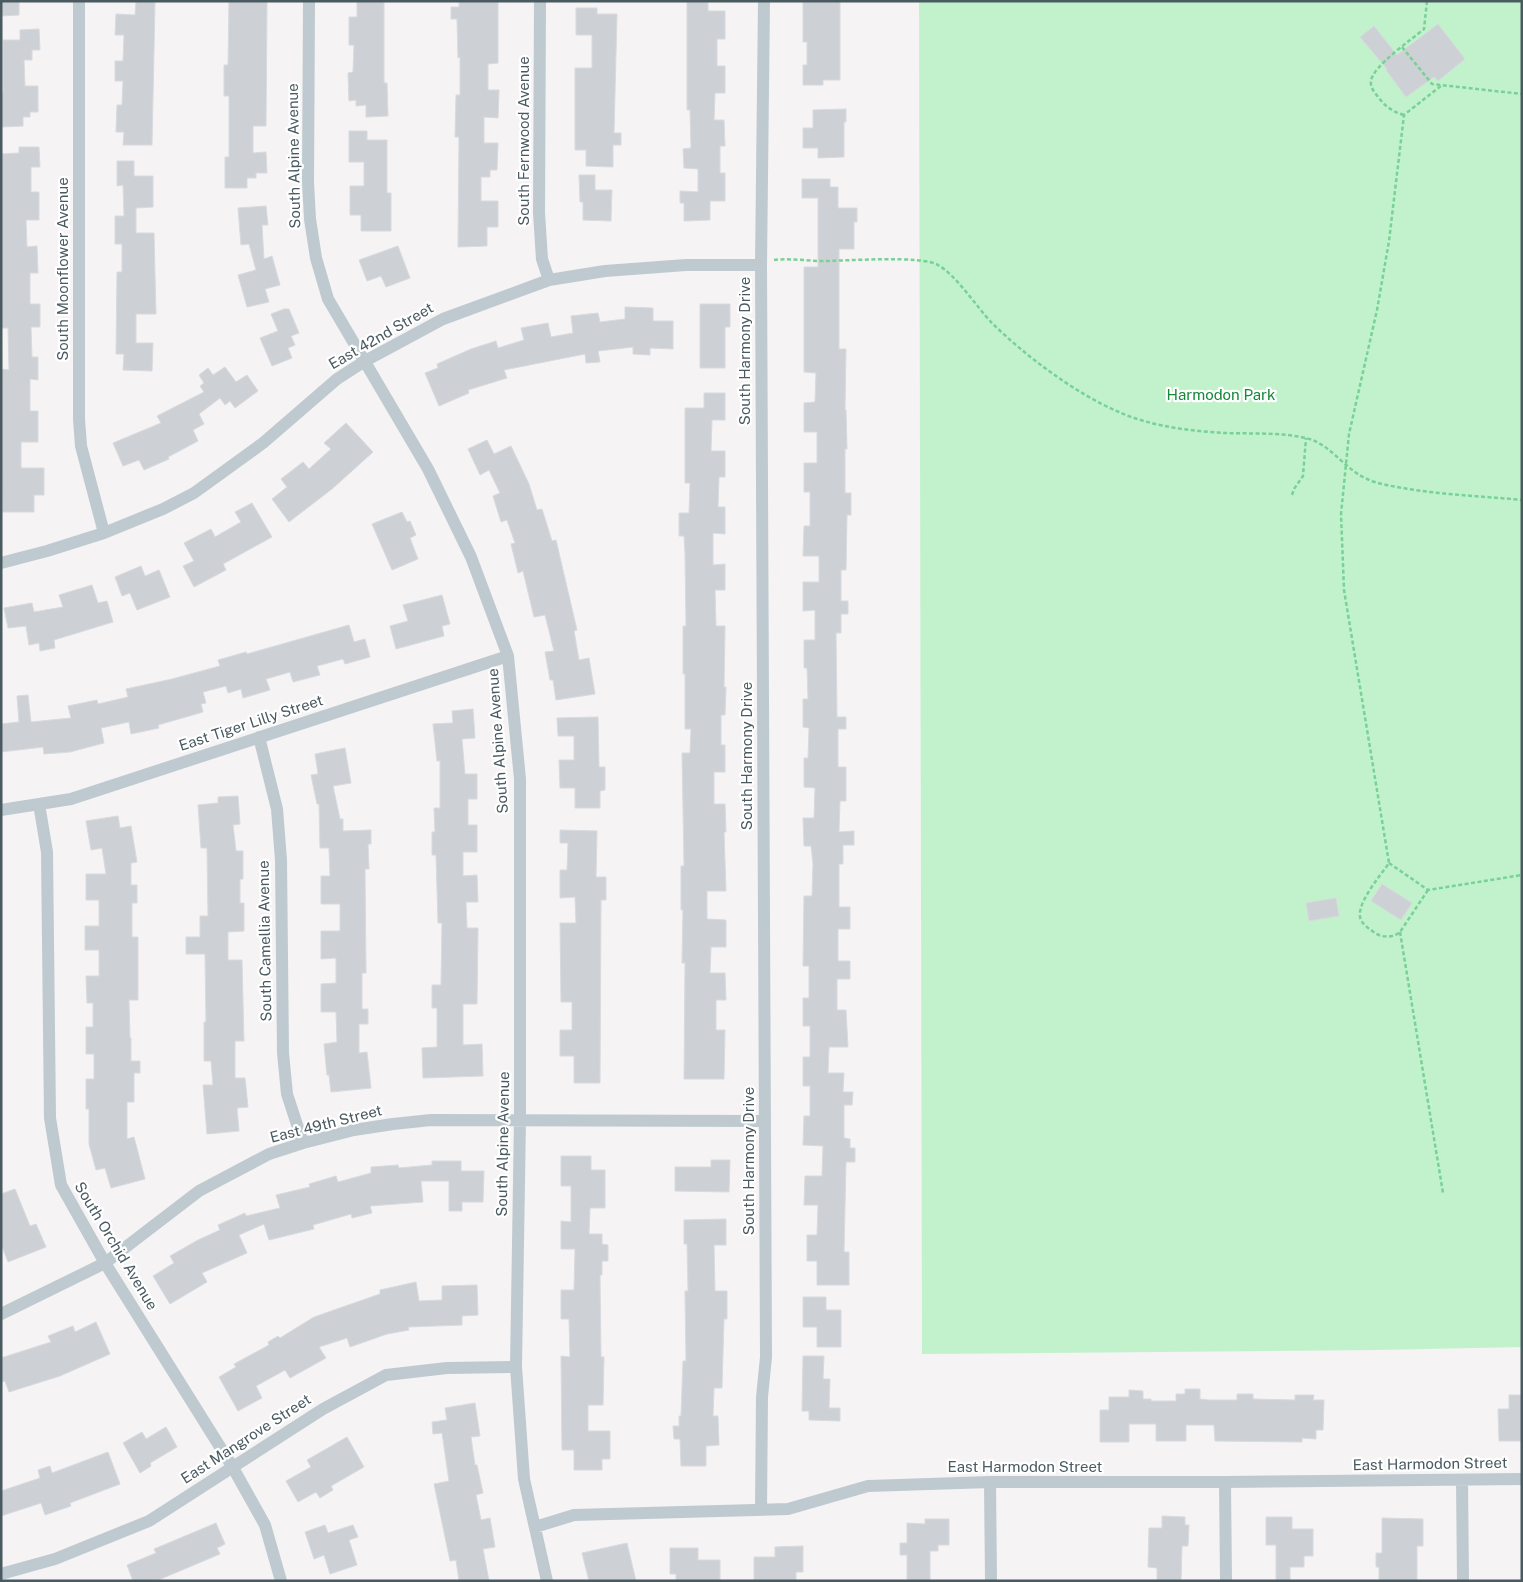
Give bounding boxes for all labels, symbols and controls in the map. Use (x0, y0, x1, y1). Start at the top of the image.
street label: South Fernwood Avenue (515, 56, 532, 226)
street label: South Alpine Avenue (284, 83, 303, 229)
street label: South Moonflower Avenue (54, 177, 71, 361)
street label: South Harmony Drive (736, 277, 753, 425)
street label: East 42nd Street (326, 299, 436, 372)
park label: Harmodon Park (1167, 386, 1275, 403)
street label: South Alpine Avenue (484, 668, 511, 814)
street label: South Harmony Drive (738, 682, 755, 830)
street label: East Tiger Lilly Street (177, 691, 325, 754)
street label: South Camellia Avenue (255, 860, 274, 1022)
street label: South Alpine Avenue (493, 1071, 512, 1217)
street label: South Harmony Drive (740, 1087, 757, 1235)
street label: East 49th Street (268, 1101, 384, 1146)
street label: South Orchid Avenue (71, 1179, 161, 1313)
street label: East Mangrove Street (178, 1390, 314, 1487)
street label: East Harmodon Street (1352, 1454, 1508, 1473)
street label: East Harmodon Street (948, 1458, 1103, 1475)

